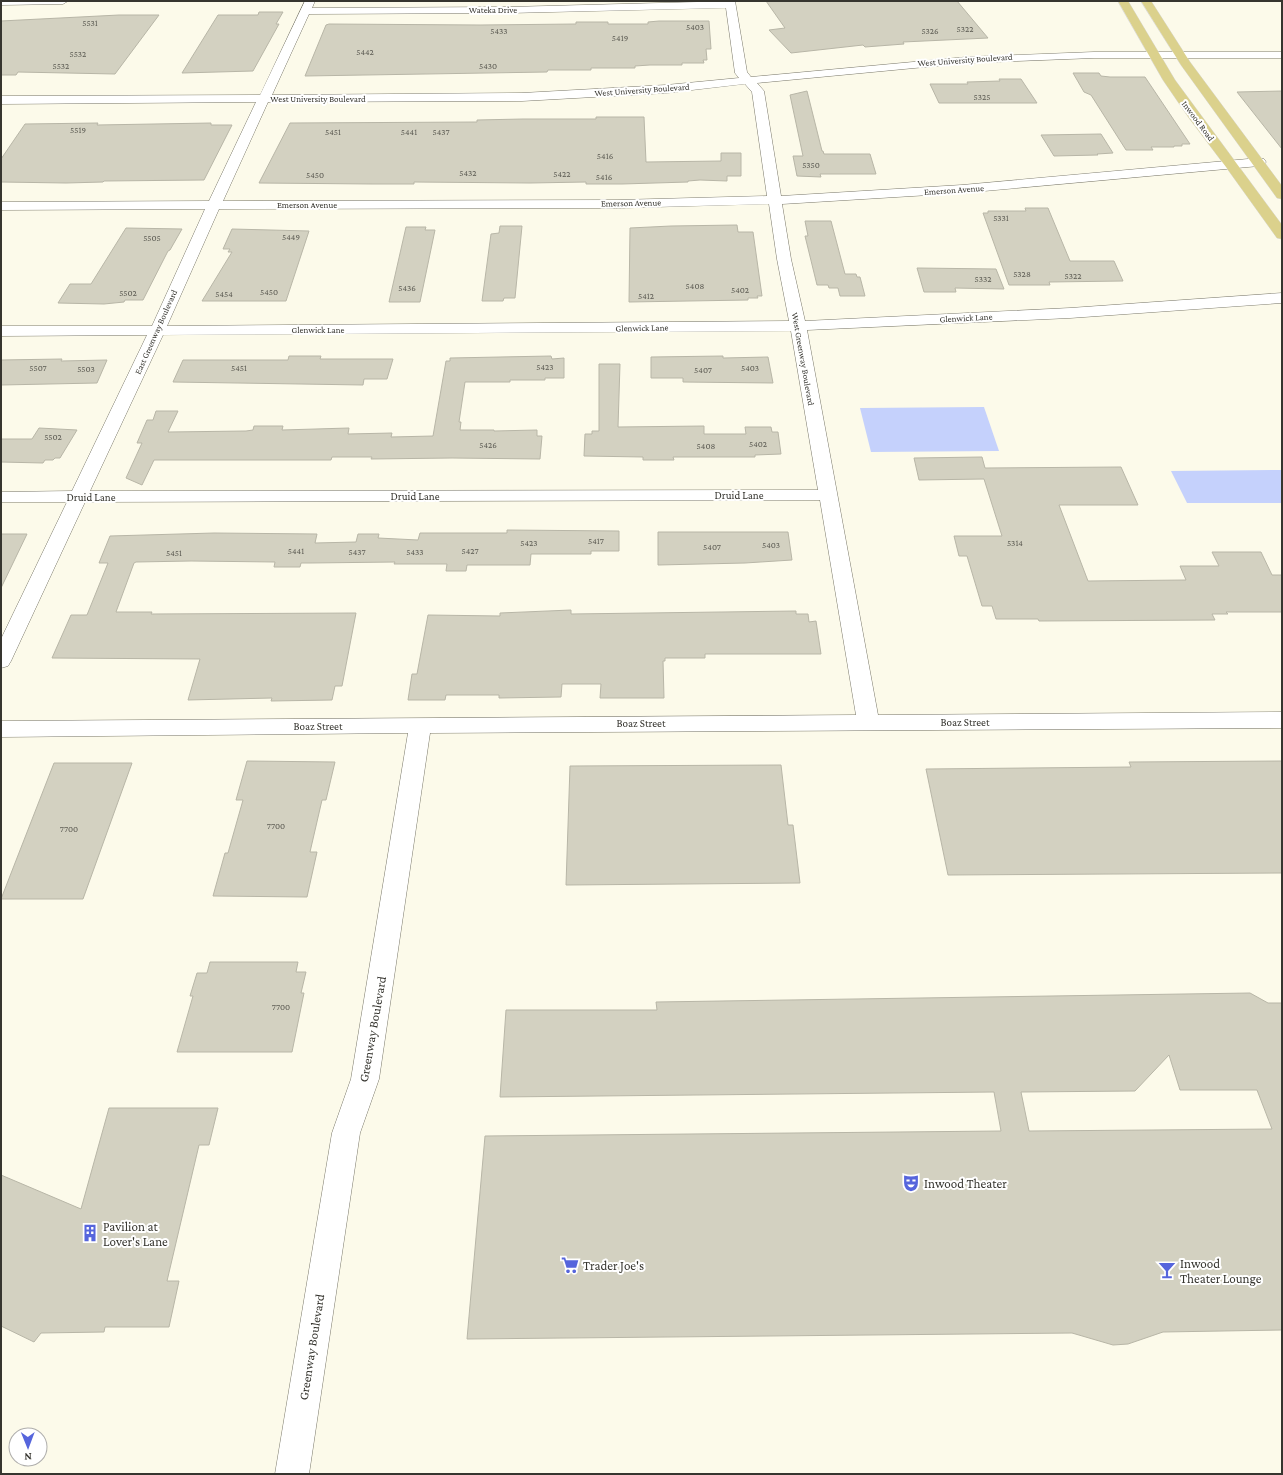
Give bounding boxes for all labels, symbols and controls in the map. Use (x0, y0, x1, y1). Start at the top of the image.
street label: Wateka Drive (469, 5, 517, 15)
house number: 5531 (82, 18, 98, 28)
house number: 5403 (686, 22, 704, 32)
house number: 5322 (957, 24, 973, 34)
house number: 5433 (490, 26, 508, 36)
house number: 5326 (921, 26, 939, 36)
house number: 5419 (612, 33, 629, 43)
house number: 5442 (356, 47, 374, 57)
house number: 5532 (70, 49, 86, 59)
street label: West University Boulevard (917, 52, 1013, 68)
house number: 5532 (53, 61, 69, 71)
house number: 5430 (479, 61, 497, 71)
street label: West University Boulevard (594, 82, 690, 98)
house number: 5325 (974, 92, 990, 102)
street label: West University Boulevard (270, 94, 366, 104)
street label: Inwood Road (1180, 99, 1216, 143)
house number: 5519 (70, 125, 86, 135)
house number: 5451 (325, 127, 341, 137)
house number: 5441 (401, 127, 417, 137)
house number: 5437 (432, 127, 450, 137)
house number: 5416 (597, 151, 614, 161)
house number: 5350 (802, 160, 820, 170)
house number: 5432 (459, 168, 477, 178)
house number: 5422 (553, 169, 571, 179)
house number: 5450 (306, 170, 324, 180)
house number: 5416 (596, 172, 613, 182)
street label: Emerson Avenue (924, 183, 984, 197)
street label: Emerson Avenue (601, 197, 661, 209)
street label: Emerson Avenue (277, 200, 337, 210)
house number: 5331 (993, 213, 1009, 223)
house number: 5449 (282, 232, 300, 242)
house number: 5505 (143, 233, 161, 243)
house number: 5328 (1013, 269, 1031, 279)
house number: 5322 (1065, 271, 1081, 281)
house number: 5332 (975, 274, 991, 284)
house number: 5408 (686, 281, 705, 291)
house number: 5436 (398, 283, 416, 293)
house number: 5402 (731, 285, 749, 295)
house number: 5450 (260, 287, 278, 297)
house number: 5502 (119, 288, 137, 298)
street label: East Greenway Boulevard (133, 288, 179, 376)
house number: 5454 (215, 289, 233, 299)
house number: 5412 (638, 291, 654, 301)
street label: West Greenway Boulevard (790, 312, 816, 407)
street label: Glenwick Lane (939, 312, 993, 324)
street label: Glenwick Lane (615, 323, 669, 333)
street label: Glenwick Lane (292, 325, 345, 335)
house number: 5423 (536, 362, 554, 372)
house number: 5507 (29, 363, 47, 373)
house number: 5451 (231, 363, 247, 373)
house number: 5403 (741, 363, 759, 373)
house number: 5503 (77, 364, 95, 374)
house number: 5407 (694, 365, 712, 375)
house number: 5502 (44, 432, 62, 442)
house number: 5402 (749, 439, 767, 449)
house number: 5426 (479, 440, 497, 450)
house number: 5408 (697, 441, 716, 451)
street label: Druid Lane (714, 489, 764, 501)
street label: Druid Lane (390, 490, 440, 502)
street label: Druid Lane (66, 491, 116, 503)
house number: 5417 (588, 536, 604, 546)
house number: 5423 (520, 538, 538, 548)
house number: 5314 (1007, 538, 1023, 548)
house number: 5403 (762, 540, 780, 550)
house number: 5407 (703, 542, 721, 552)
house number: 5441 (288, 546, 304, 556)
house number: 5427 (461, 546, 479, 556)
house number: 5437 (348, 547, 366, 557)
house number: 5433 (406, 547, 424, 557)
house number: 5451 (166, 548, 182, 558)
street label: Boaz Street (940, 716, 990, 728)
street label: Boaz Street (616, 717, 666, 729)
street label: Boaz Street (293, 720, 343, 732)
house number: 7700 (267, 821, 285, 831)
house number: 7700 (60, 824, 78, 834)
street label: Greenway Boulevard (356, 975, 389, 1083)
house number: 7700 (272, 1002, 290, 1012)
theatre icon: Inwood Theater (901, 1173, 921, 1193)
place label: Inwood Theater (924, 1176, 1007, 1191)
place label: Pavilion at Lover's Lane (103, 1219, 168, 1249)
building icon: Pavilion at Lover's Lane (80, 1223, 100, 1243)
supermarket icon: Trader Joe's (560, 1255, 580, 1275)
place label: Inwood Theater Lounge (1180, 1256, 1262, 1286)
place label: Trader Joe's (583, 1258, 644, 1273)
bar icon: Inwood Theater Lounge (1157, 1260, 1177, 1280)
street label: Greenway Boulevard (296, 1293, 327, 1401)
north arrow (8, 1427, 48, 1467)
text: N (24, 1451, 32, 1463)

